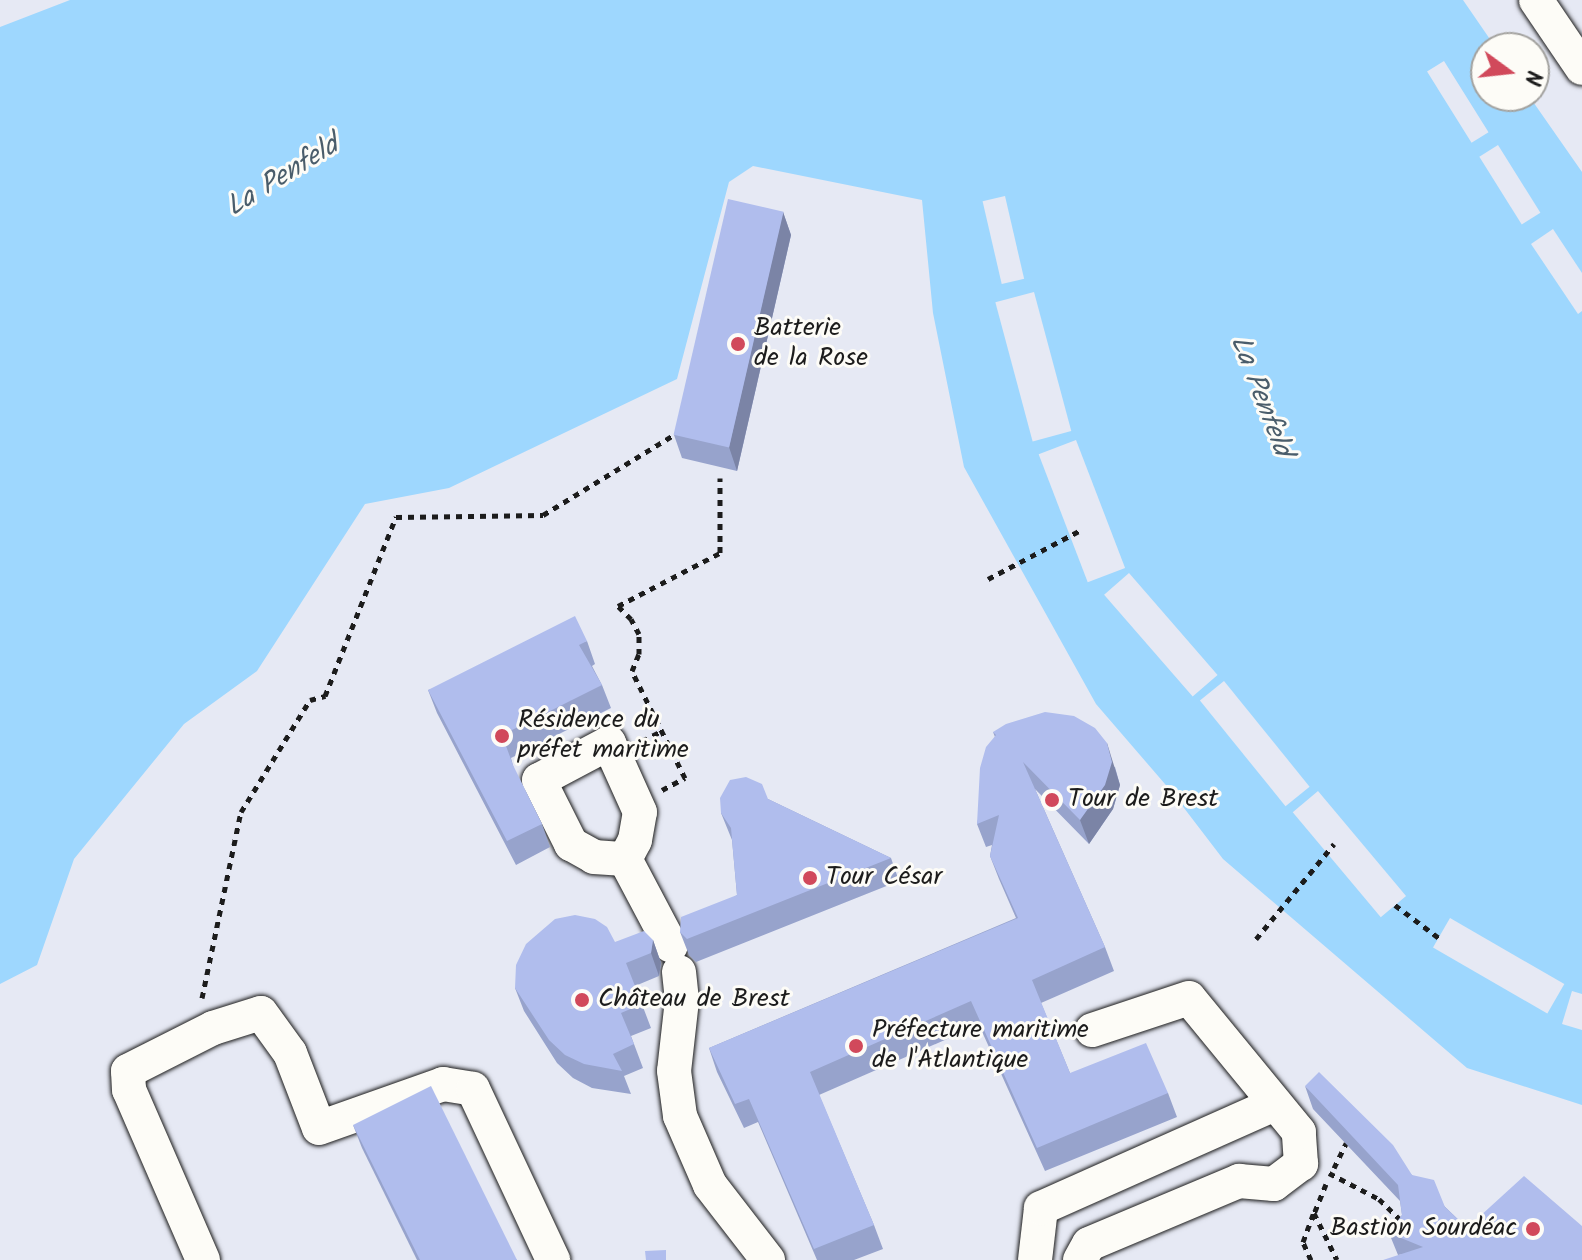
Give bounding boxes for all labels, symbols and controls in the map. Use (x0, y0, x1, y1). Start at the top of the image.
north arrow (1470, 32, 1550, 112)
text: N (1513, 67, 1550, 89)
water label: La Penfeld (221, 129, 345, 225)
place label: Batterie de la Rose (754, 313, 868, 374)
water label: La Penfeld (1222, 331, 1298, 461)
marker: Batterie de la Rose (729, 335, 747, 353)
place label: Résidence du préfet maritime (518, 705, 689, 766)
marker: Résidence du préfet maritime (493, 727, 511, 745)
place label: Tour de Brest (1068, 784, 1218, 816)
marker: Tour de Brest (1043, 791, 1061, 809)
place label: Tour César (826, 862, 942, 894)
marker: Tour César (801, 869, 819, 887)
place label: Château de Brest (598, 984, 790, 1016)
marker: Château de Brest (573, 991, 591, 1009)
place label: Préfecture maritime de l'Atlantique (872, 1015, 1089, 1076)
marker: Préfecture maritime de l'Atlantique (847, 1037, 865, 1055)
place label: Bastion Sourdéac (1330, 1213, 1517, 1245)
marker: Bastion Sourdéac (1524, 1220, 1542, 1238)

